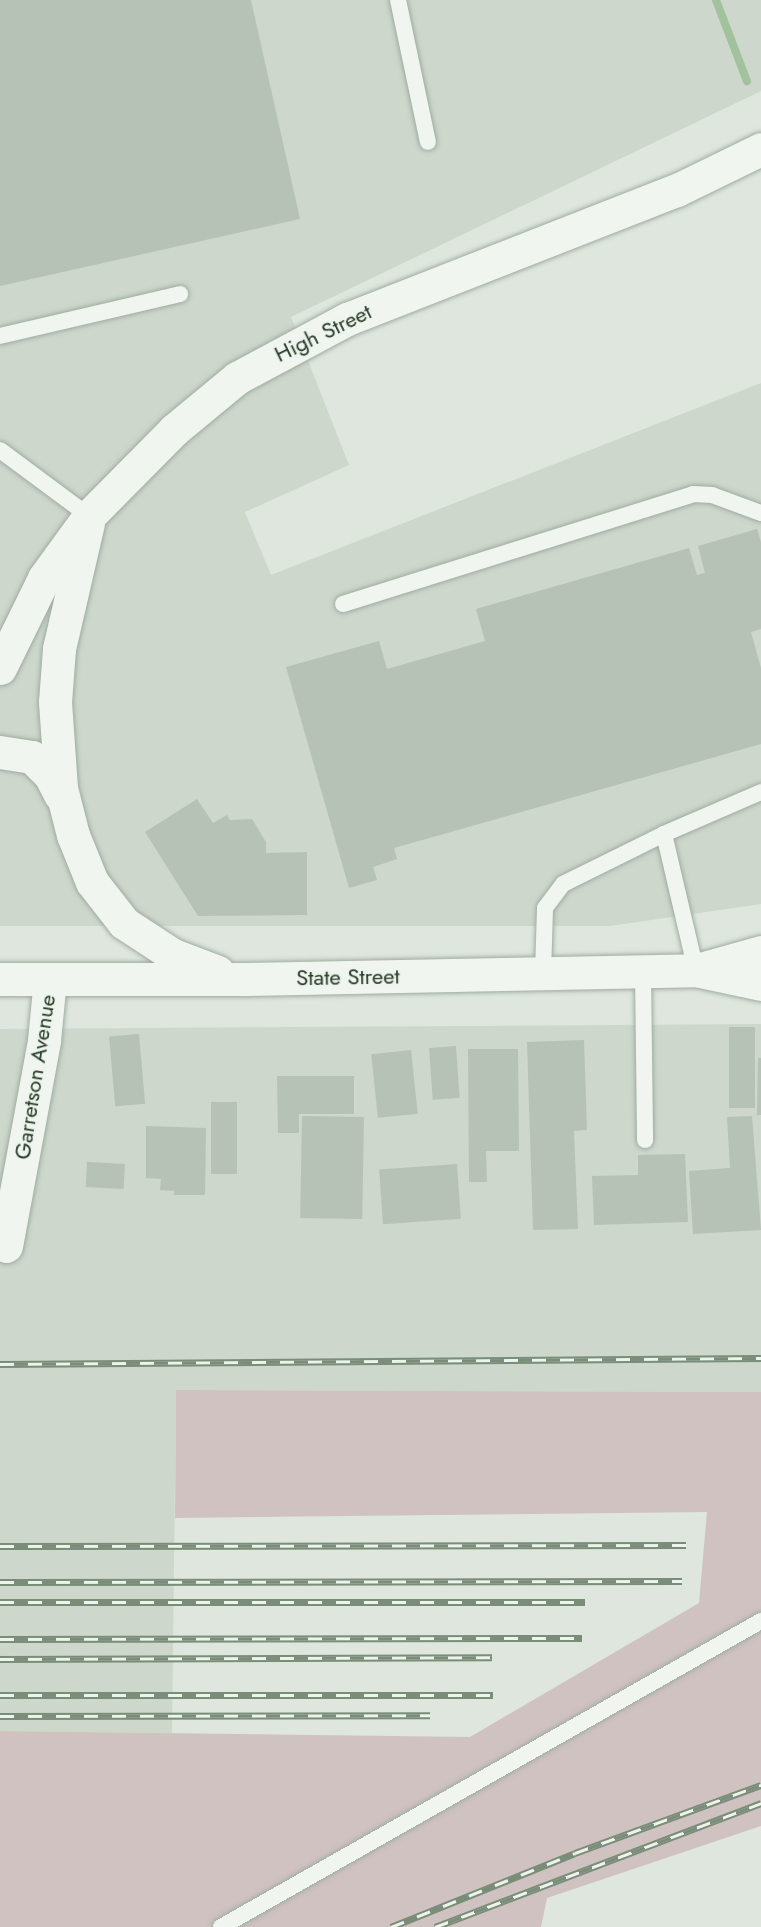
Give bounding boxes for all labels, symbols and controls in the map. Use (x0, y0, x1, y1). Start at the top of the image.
street label: High Street (270, 298, 376, 368)
street label: State Street (296, 963, 400, 991)
street label: Garretson Avenue (9, 993, 61, 1161)

